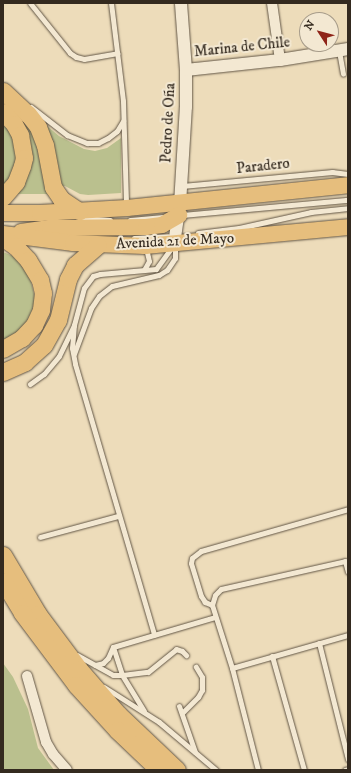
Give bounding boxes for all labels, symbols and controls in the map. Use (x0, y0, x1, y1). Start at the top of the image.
north arrow (299, 12, 339, 52)
text: N (302, 18, 318, 33)
street label: Marina de Chile (193, 33, 291, 61)
street label: Pedro de Oña (157, 83, 179, 163)
street label: Paradero (235, 154, 291, 178)
street label: Avenida 21 de Mayo (116, 229, 234, 253)

